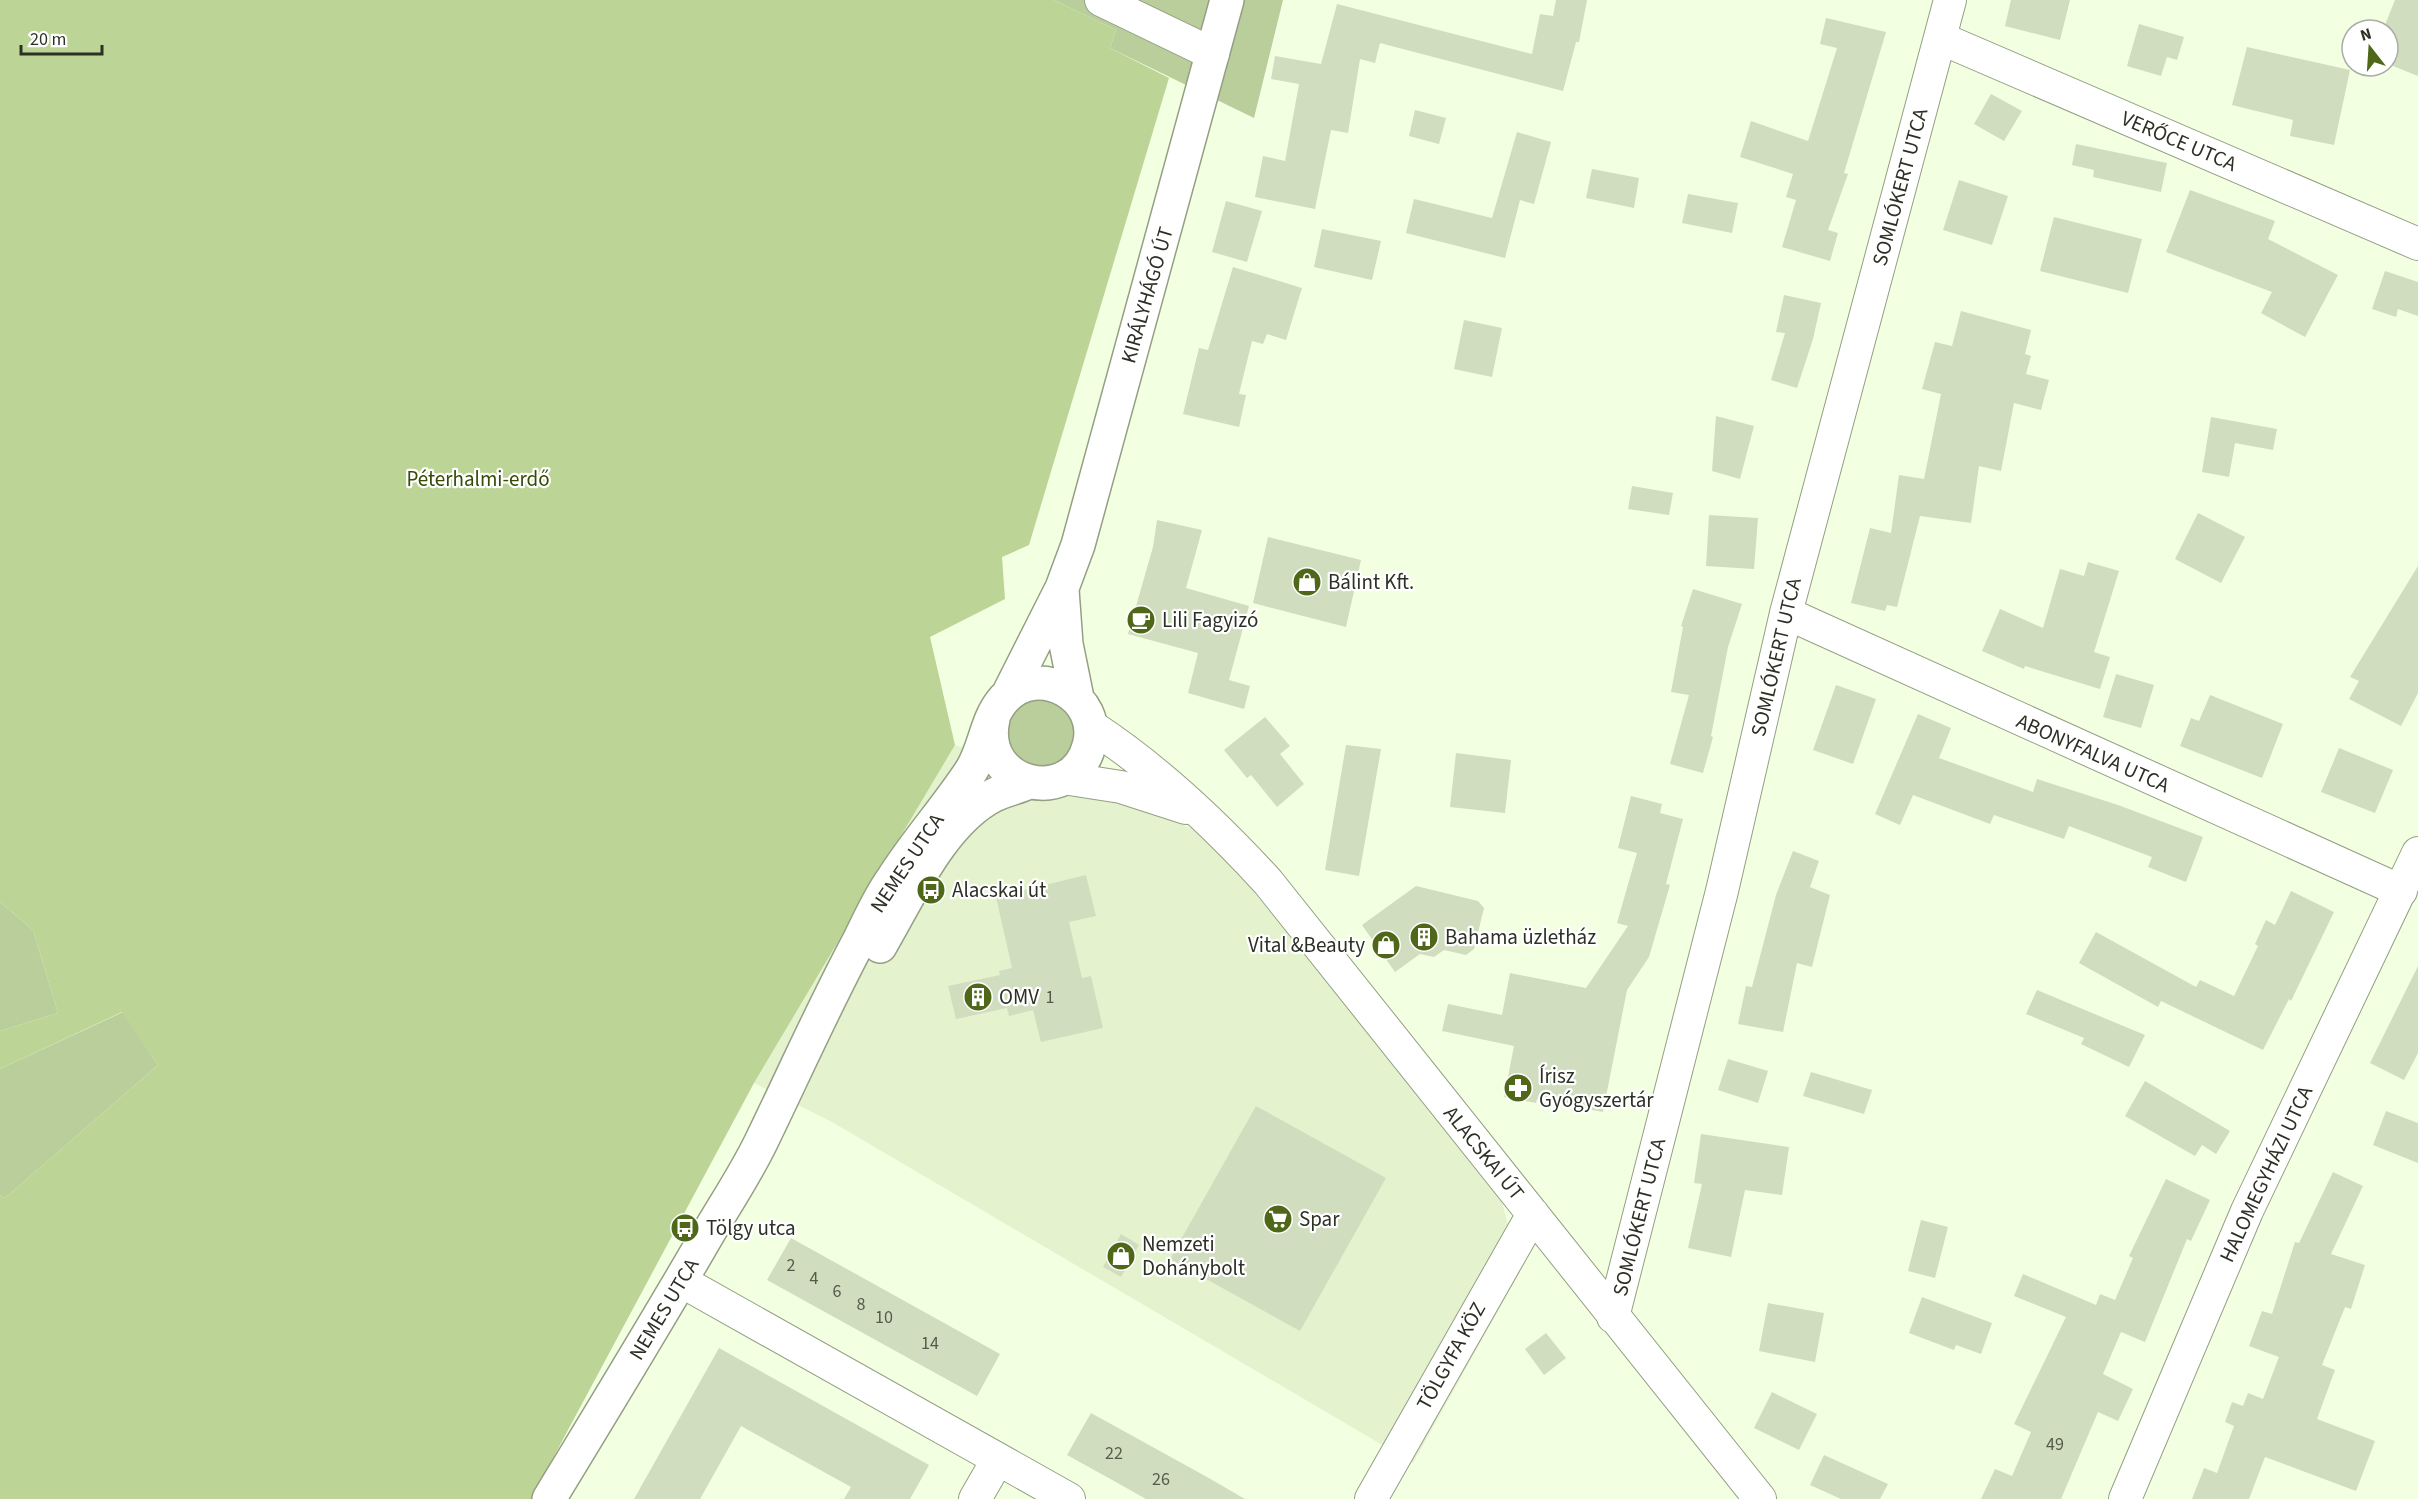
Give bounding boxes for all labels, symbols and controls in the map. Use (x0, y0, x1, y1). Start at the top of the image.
scale bar (21, 18, 102, 56)
north arrow (2340, 18, 2400, 78)
text: N (2358, 23, 2374, 47)
text: 20 m (30, 27, 66, 52)
street label: VERŐCE UTCA (2117, 103, 2242, 179)
street label: SOMLÓKERT UTCA (1865, 104, 1936, 269)
street label: KIRÁLYHÁGÓ ÚT (1113, 223, 1181, 367)
park label: Péterhalmi-erdő (406, 464, 550, 494)
shop icon: Bálint Kft. (1291, 566, 1323, 598)
place label: Bálint Kft. (1328, 567, 1414, 597)
street label: SOMLÓKERT UTCA (1743, 574, 1809, 739)
cafe icon: Lili Fagyizó (1125, 604, 1157, 636)
place label: Lili Fagyizó (1162, 605, 1258, 635)
street label: ABONYFALVA UTCA (2012, 706, 2175, 800)
street label: NEMES UTCA (863, 807, 952, 919)
bus stop icon: Alacskai út (915, 874, 947, 906)
place label: Alacskai út (952, 875, 1046, 905)
building icon: Bahama üzletház (1408, 921, 1440, 953)
place label: Bahama üzletház (1445, 922, 1596, 952)
shop icon: Vital &Beauty (1370, 929, 1402, 961)
place label: Vital &Beauty (1248, 930, 1365, 960)
building icon: OMV (962, 981, 994, 1013)
place label: OMV (999, 982, 1039, 1012)
house number: 1 (1046, 985, 1054, 1010)
place label: Írisz Gyógyszertár (1539, 1061, 1654, 1115)
pharmacy icon: Írisz Gyógyszertár (1502, 1072, 1534, 1104)
street label: HALOMEGYHÁZI UTCA (2212, 1080, 2320, 1267)
street label: ALACSKAI ÚT (1437, 1099, 1531, 1207)
street label: SOMLÓKERT UTCA (1605, 1134, 1673, 1299)
supermarket icon: Spar (1262, 1203, 1294, 1235)
place label: Spar (1299, 1204, 1340, 1234)
bus stop icon: Tölgy utca (669, 1212, 701, 1244)
place label: Tölgy utca (706, 1213, 796, 1243)
place label: Nemzeti Dohánybolt (1142, 1229, 1245, 1283)
shop icon: Nemzeti Dohánybolt (1105, 1240, 1137, 1272)
street label: NEMES UTCA (622, 1252, 707, 1366)
house number: 2 (787, 1253, 796, 1278)
house number: 4 (810, 1266, 819, 1291)
house number: 6 (833, 1279, 842, 1304)
house number: 8 (857, 1292, 866, 1317)
street label: TÖLGYFA KÖZ (1409, 1297, 1493, 1415)
house number: 10 (875, 1305, 893, 1330)
house number: 14 (921, 1331, 939, 1356)
house number: 49 (2046, 1432, 2064, 1457)
house number: 22 (1105, 1441, 1123, 1466)
house number: 26 (1152, 1467, 1170, 1492)

